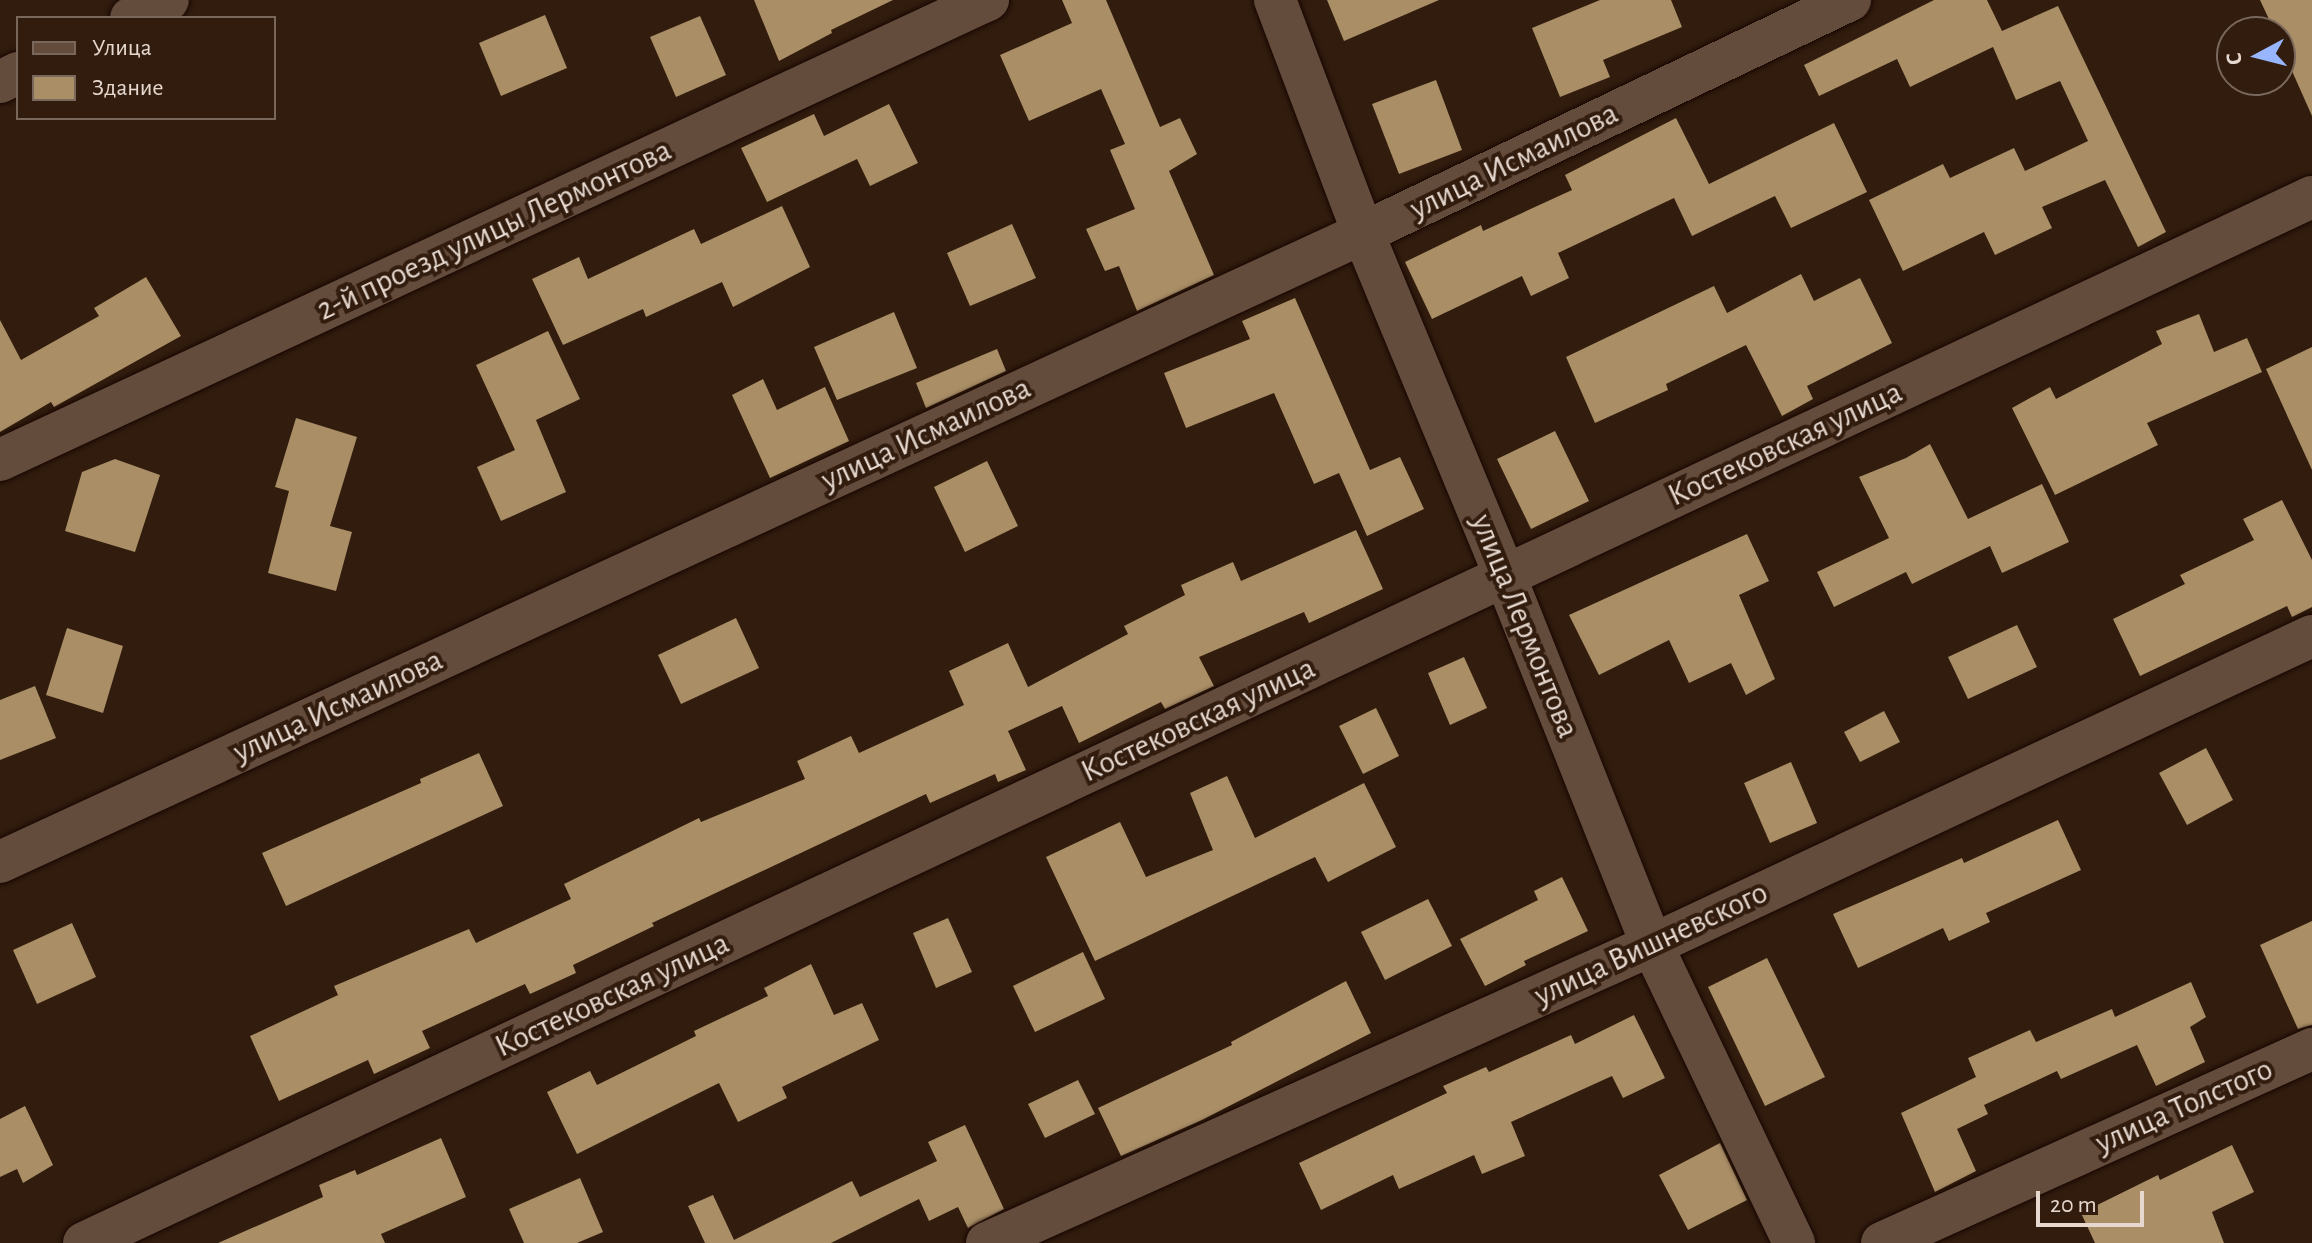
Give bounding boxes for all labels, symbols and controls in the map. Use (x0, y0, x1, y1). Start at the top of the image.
legend (16, 16, 276, 120)
north arrow (2216, 16, 2296, 96)
text: Улица (92, 36, 152, 60)
text: С (2223, 51, 2246, 66)
text: Здание (92, 76, 163, 100)
street label: улица Исмаилова (1404, 94, 1624, 228)
street label: 2-й проезд улицы Лермонтова (311, 131, 677, 329)
street label: улица Исмаилова (815, 369, 1037, 499)
street label: Костековская улица (1662, 373, 1908, 515)
street label: улица Лермонтова (1463, 509, 1587, 743)
street label: улица Исмаилова (227, 641, 449, 771)
street label: Костековская улица (1075, 649, 1321, 791)
street label: улица Вишневского (1528, 873, 1774, 1015)
street label: Костековская улица (489, 924, 735, 1066)
street label: улица Толстого (2090, 1050, 2278, 1162)
scale bar (2040, 1175, 2148, 1225)
text: 20 m (2050, 1193, 2097, 1217)

